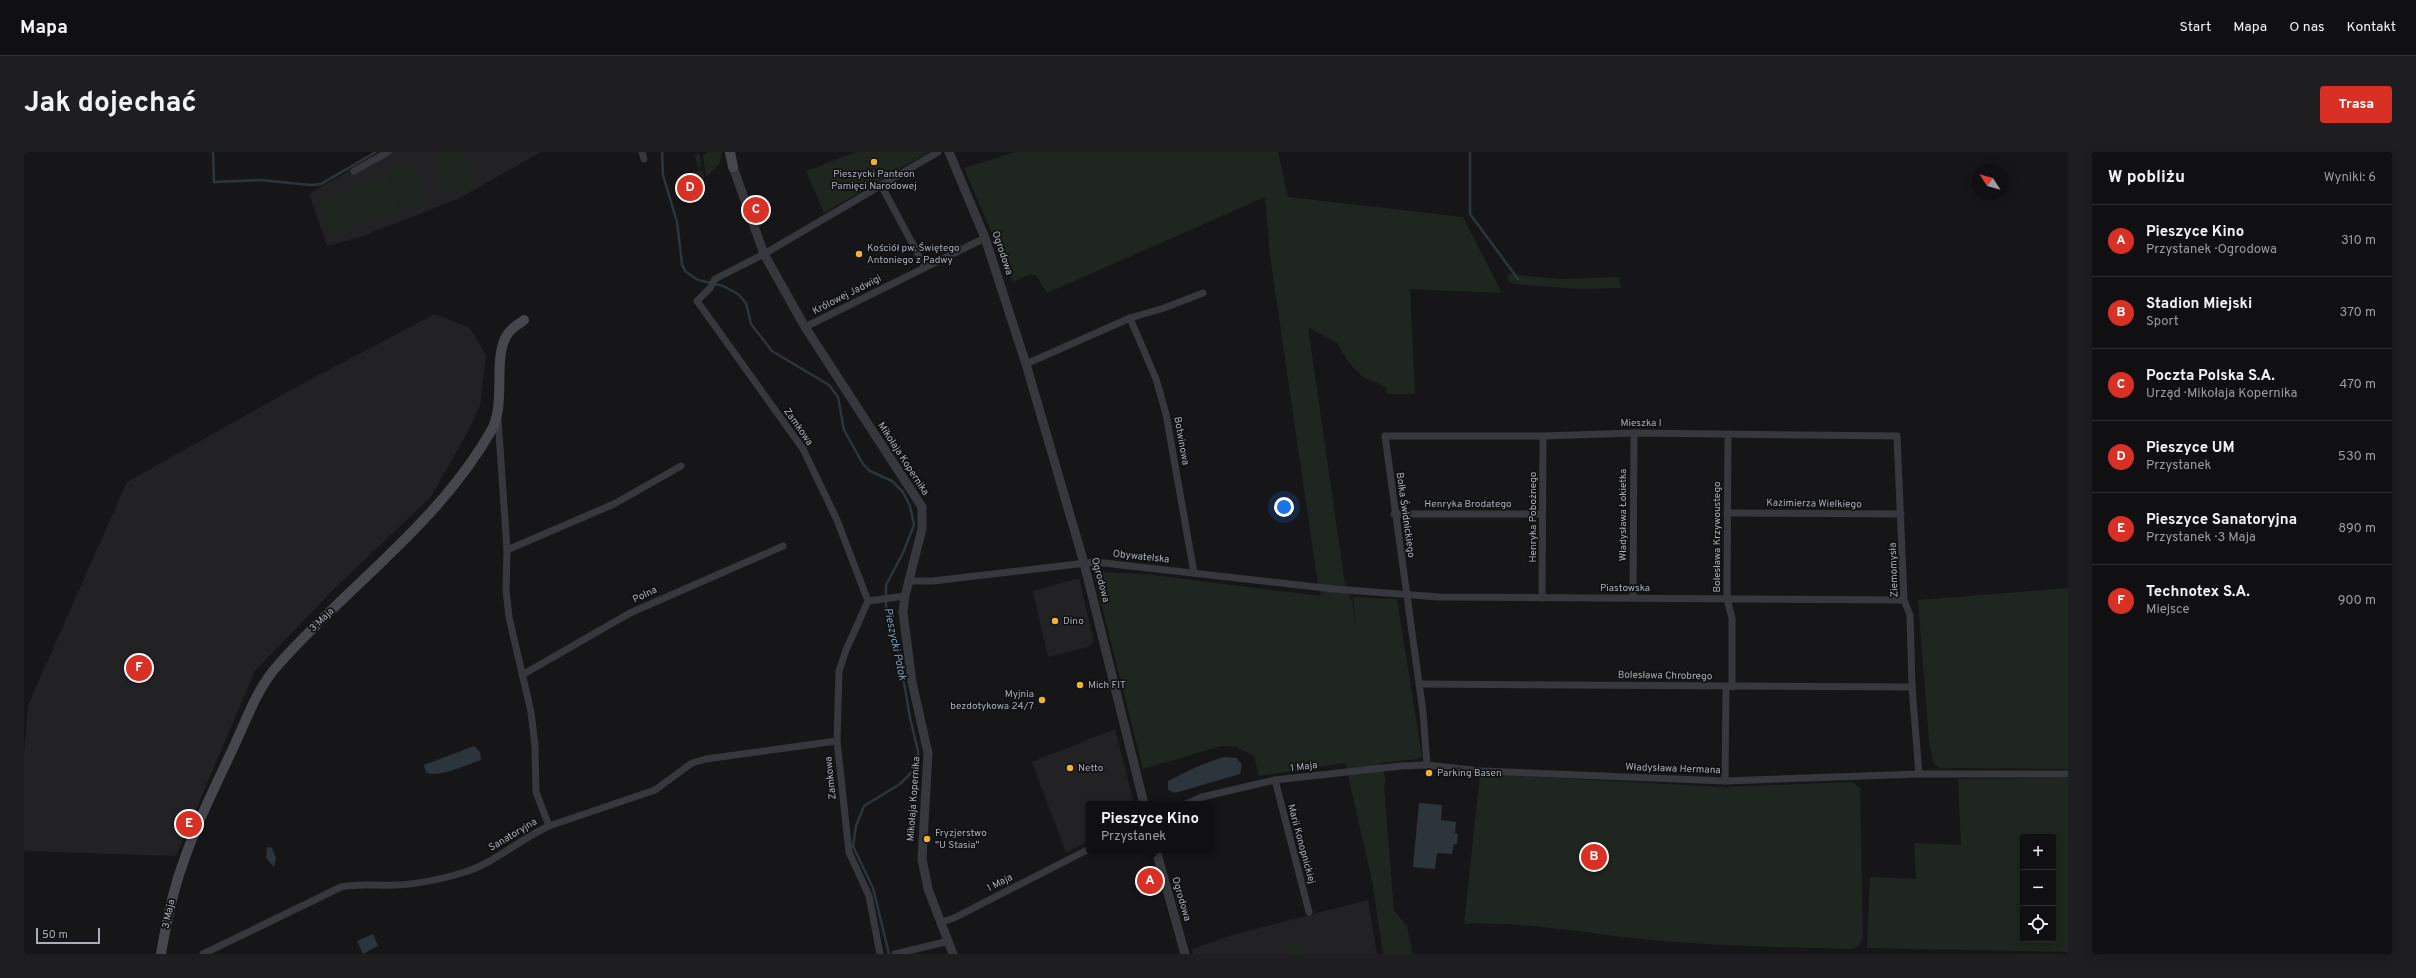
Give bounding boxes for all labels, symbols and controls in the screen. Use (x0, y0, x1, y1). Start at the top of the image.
text: Mapa (20, 16, 68, 40)
text: Start (2179, 19, 2211, 36)
text: Mapa (2233, 19, 2267, 36)
text: O nas (2289, 19, 2325, 36)
text: Kontakt (2347, 19, 2396, 36)
text: Jak dojechać (24, 86, 197, 122)
button: Trasa (2320, 86, 2392, 123)
marker: Pieszycki Panteon Pamięci Narodowej (869, 157, 879, 167)
north arrow (1972, 164, 2008, 200)
text: W pobliżu (2108, 167, 2185, 189)
place label: Pieszycki Panteon Pamięci Narodowej (831, 168, 917, 193)
text: Wyniki: 6 (2324, 170, 2376, 186)
pin: D (677, 173, 703, 203)
pin: C (743, 195, 769, 225)
text: Pieszyce Kino (2146, 223, 2244, 242)
street label: Ogrodowa (988, 229, 1016, 277)
text: A (2116, 233, 2126, 249)
text: 310 m (2341, 233, 2376, 249)
place label: Kościół pw. Świętego Antoniego z Padwy (867, 242, 960, 267)
text: Przystanek · Ogrodowa (2146, 242, 2277, 258)
marker: Kościół pw. Świętego Antoniego z Padwy (854, 249, 864, 259)
street label: Królowej Jadwigi (810, 272, 884, 318)
text: Stadion Miejski (2146, 295, 2252, 314)
text: B (2117, 305, 2125, 321)
text: 370 m (2339, 305, 2376, 321)
text: Sport (2146, 314, 2179, 330)
text: Poczta Polska S.A. (2146, 367, 2275, 386)
text: C (2117, 377, 2125, 393)
text: 470 m (2339, 377, 2376, 393)
text: Urząd · Mikołaja Kopernika (2146, 386, 2297, 402)
street label: Zamkowa (780, 406, 816, 448)
street label: Botwinowa (1170, 416, 1192, 466)
street label: Mieszka I (1620, 417, 1662, 430)
street label: Mikołaja Kopernika (874, 420, 932, 498)
text: Pieszyce UM (2146, 439, 2235, 458)
text: D (2116, 449, 2126, 465)
text: 530 m (2338, 449, 2376, 465)
text: Przystanek (2146, 458, 2211, 474)
street label: Władysława Łokietka (1617, 469, 1630, 561)
street label: Bolka Świdnickiego (1393, 471, 1417, 559)
street label: Henryka Pobożnego (1527, 471, 1540, 562)
street label: Bolesława Krzywoustego (1711, 481, 1724, 593)
your location (1274, 497, 1294, 517)
street label: Kazimierza Wielkiego (1766, 497, 1862, 511)
street label: Henryka Brodatego (1424, 498, 1512, 511)
text: Pieszyce Sanatoryjna (2146, 511, 2297, 530)
text: E (2117, 521, 2125, 537)
text: 890 m (2338, 521, 2376, 537)
text: Przystanek · 3 Maja (2146, 530, 2256, 546)
street label: Ziemomysła (1887, 542, 1901, 598)
street label: Obywatelska (1112, 548, 1170, 566)
street label: Ogrodowa (1088, 556, 1112, 604)
street label: Piastowska (1600, 582, 1650, 595)
text: Technotex S.A. (2146, 583, 2250, 602)
street label: Polna (631, 584, 659, 606)
text: F (2117, 593, 2125, 609)
text: 900 m (2338, 593, 2376, 609)
text: Miejsce (2146, 602, 2190, 618)
street label: 3 Maja (307, 605, 337, 635)
water label: Pieszycki Potok (880, 607, 910, 682)
place label: Dino (1063, 615, 1084, 628)
marker: Dino (1050, 616, 1060, 626)
pin: F (126, 653, 152, 683)
street label: Bolesława Chrobrego (1618, 669, 1713, 683)
place label: Mich FIT (1088, 679, 1126, 692)
marker: Mich FIT (1075, 680, 1085, 690)
place label: Myjnia bezdotykowa 24/7 (950, 688, 1034, 713)
marker: Myjnia bezdotykowa 24/7 (1037, 695, 1047, 705)
street label: Zamkowa (822, 756, 840, 800)
street label: Mikołaja Kopernika (905, 756, 923, 842)
street label: 1 Maja (1290, 759, 1318, 775)
street label: Władysława Hermana (1625, 761, 1721, 777)
place label: Netto (1078, 762, 1104, 775)
marker: Netto (1065, 763, 1075, 773)
place label: Parking Basen (1437, 767, 1502, 780)
marker: Parking Basen (1424, 768, 1434, 778)
popup (1086, 801, 1214, 853)
street label: Marii Konopnickiej (1284, 803, 1318, 885)
pin: E (176, 809, 202, 839)
text: Pieszyce Kino (1101, 810, 1199, 829)
street label: Sanatoryjna (486, 815, 540, 855)
place label: Fryzjerstwo "U Stasia" (935, 827, 987, 852)
text: Przystanek (1101, 829, 1166, 845)
marker: Fryzjerstwo "U Stasia" (922, 834, 932, 844)
map controls (2020, 834, 2056, 942)
button: + (2020, 834, 2056, 870)
pin: B (1581, 842, 1607, 872)
pin: A (1137, 866, 1163, 896)
button: − (2020, 870, 2056, 906)
street label: 1 Maja (985, 871, 1015, 895)
street label: Ogrodowa (1168, 875, 1194, 923)
street label: 3 Maja (160, 898, 178, 930)
button: locate (2020, 906, 2056, 942)
scale bar (36, 926, 100, 945)
text: 50 m (42, 928, 68, 942)

